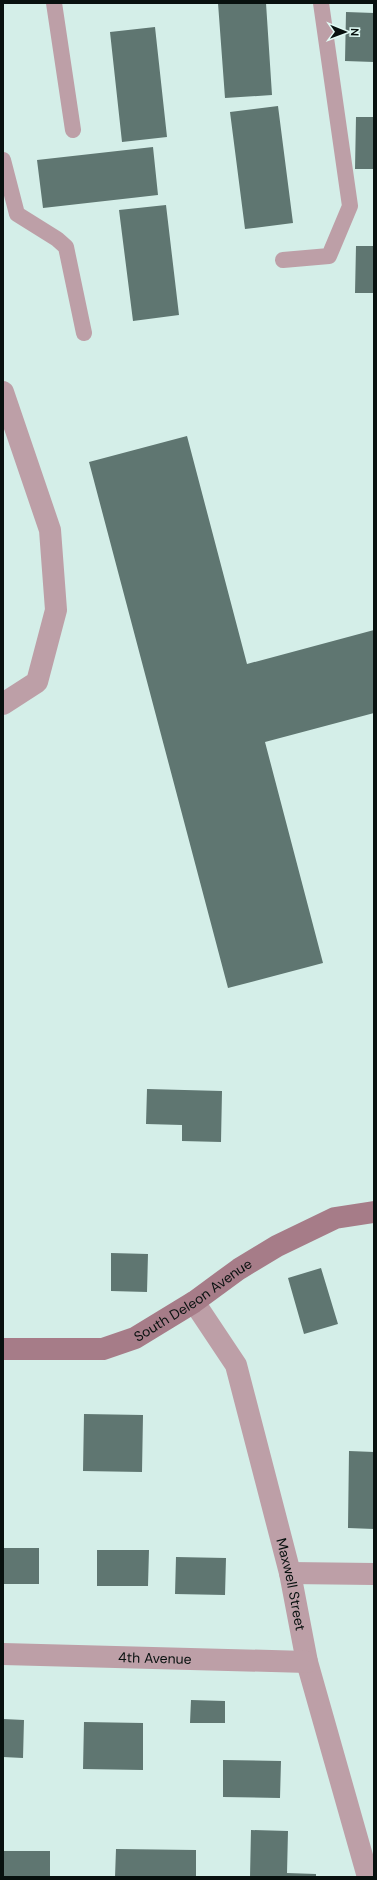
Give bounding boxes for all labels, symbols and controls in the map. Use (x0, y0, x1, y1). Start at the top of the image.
north arrow (325, 12, 365, 52)
text: N (348, 28, 362, 36)
street label: South Deleon Avenue (130, 1254, 255, 1346)
street label: Maxwell Street (272, 1536, 310, 1632)
street label: 4th Avenue (118, 1648, 192, 1668)

